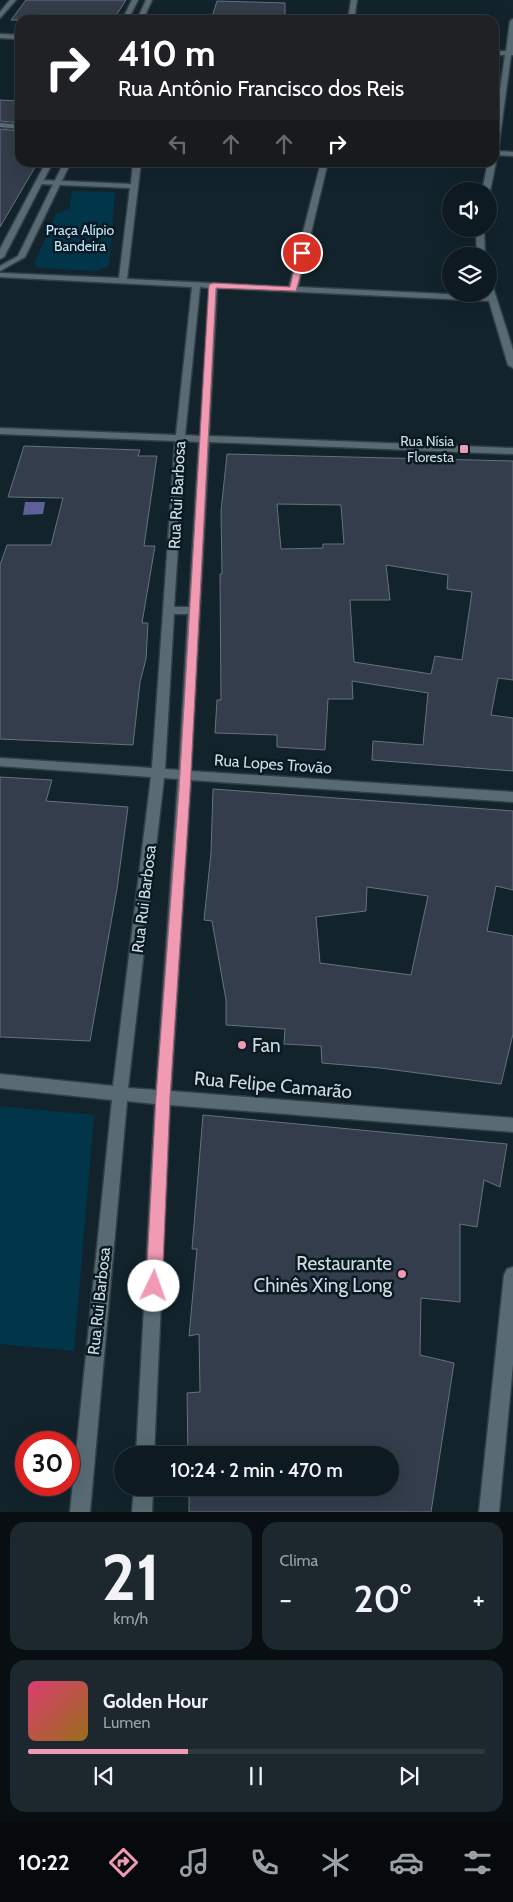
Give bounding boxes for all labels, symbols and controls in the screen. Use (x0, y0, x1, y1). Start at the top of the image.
text: 410 m (118, 32, 215, 75)
icon: right (35, 35, 100, 100)
text: Rua Antônio Francisco dos Reis (118, 75, 404, 102)
icon: left (164, 130, 192, 158)
icon: ahead (217, 130, 245, 158)
icon: ahead (270, 130, 298, 158)
icon: right (323, 130, 351, 158)
map controls (442, 182, 497, 302)
button: sound (442, 182, 497, 237)
park label: Praça Alípio Bandeira (46, 221, 115, 255)
pin (281, 232, 323, 274)
icon: arrive (288, 239, 316, 267)
button: layers (442, 247, 497, 302)
place label: Rua Nísia Floresta (400, 432, 454, 466)
street label: Rua Rui Barbosa (165, 440, 189, 550)
marker: Rua Nísia Floresta (458, 443, 470, 455)
street label: Rua Lopes Trovão (213, 750, 333, 778)
street label: Rua Rui Barbosa (128, 844, 160, 954)
place label: Fan (252, 1034, 281, 1057)
marker: Fan (236, 1039, 248, 1051)
street label: Rua Felipe Camarão (193, 1067, 353, 1103)
street label: Rua Rui Barbosa (84, 1246, 114, 1356)
place label: Restaurante Chinês Xing Long (254, 1252, 393, 1297)
position arrow (127, 1259, 179, 1311)
marker: Restaurante Chinês Xing Long (396, 1268, 408, 1280)
speed limit sign: 30 (15, 1431, 80, 1496)
text: 10:24 · 2 min · 470 m (170, 1459, 343, 1482)
text: 21 (102, 1537, 160, 1616)
text: Clima (280, 1551, 318, 1570)
text: 20° (353, 1575, 411, 1622)
text: − (280, 1582, 292, 1616)
text: + (473, 1582, 485, 1616)
text: km/h (113, 1609, 148, 1628)
text: Golden Hour (103, 1690, 208, 1713)
text: Lumen (103, 1713, 150, 1732)
icon: previous (90, 1762, 118, 1790)
icon: pause (242, 1762, 270, 1790)
icon: next (395, 1762, 423, 1790)
icon: directions (106, 1845, 141, 1880)
icon: music (177, 1845, 212, 1880)
icon: phone (247, 1845, 282, 1880)
icon: climate (318, 1845, 353, 1880)
icon: car (389, 1845, 424, 1880)
icon: filters (460, 1845, 495, 1880)
text: 10:22 (18, 1849, 70, 1876)

